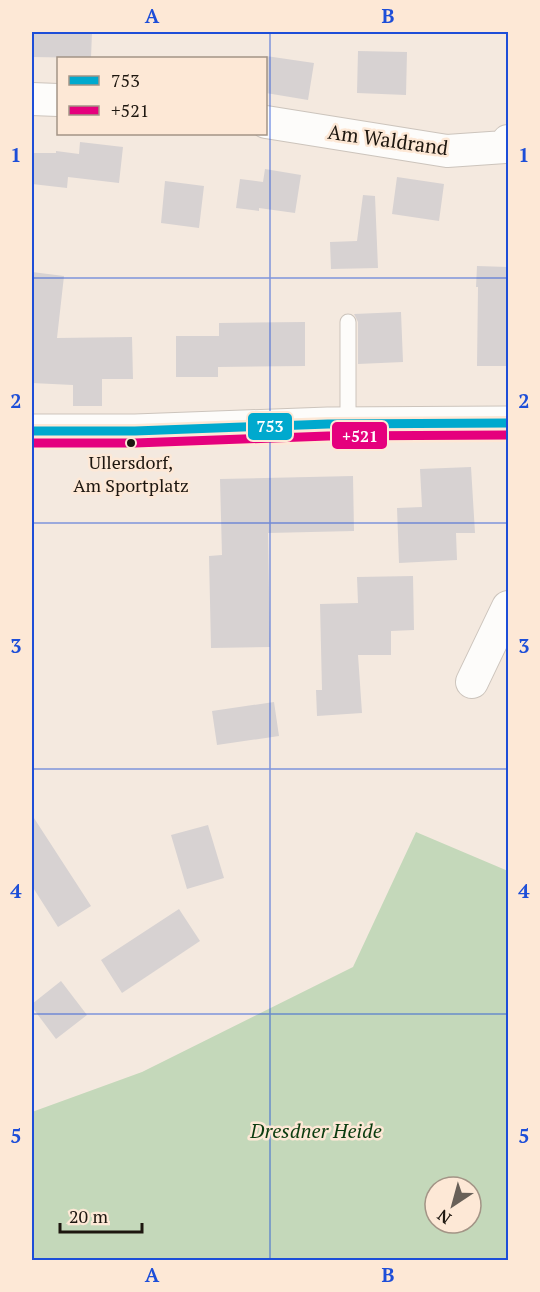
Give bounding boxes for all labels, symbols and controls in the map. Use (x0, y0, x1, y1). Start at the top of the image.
text: A (145, 2, 160, 29)
text: B (382, 2, 395, 29)
legend (57, 57, 267, 135)
text: 753 (111, 68, 140, 92)
text: +521 (111, 98, 149, 122)
street label: Am Waldrand (326, 118, 450, 161)
text: 1 (10, 141, 22, 168)
text: 1 (518, 141, 530, 168)
text: 2 (10, 387, 22, 414)
text: 2 (518, 387, 530, 414)
line badge: 753 (247, 412, 293, 441)
text: 753 (256, 415, 284, 437)
line badge: +521 (331, 421, 388, 450)
text: +521 (342, 425, 378, 447)
marker: Ullersdorf, Am Sportplatz (125, 437, 137, 449)
place label: Ullersdorf, Am Sportplatz (73, 450, 189, 497)
text: 3 (10, 632, 22, 659)
text: 3 (518, 632, 530, 659)
text: 4 (10, 877, 22, 904)
text: 4 (518, 877, 530, 904)
park label: Dresdner Heide (249, 1117, 382, 1144)
text: 5 (10, 1122, 22, 1149)
text: 5 (518, 1122, 530, 1149)
north arrow (423, 1175, 483, 1235)
scale bar (60, 1196, 142, 1234)
text: 20 m (69, 1204, 109, 1228)
text: N (433, 1205, 456, 1230)
text: A (145, 1261, 160, 1288)
text: B (382, 1261, 395, 1288)

